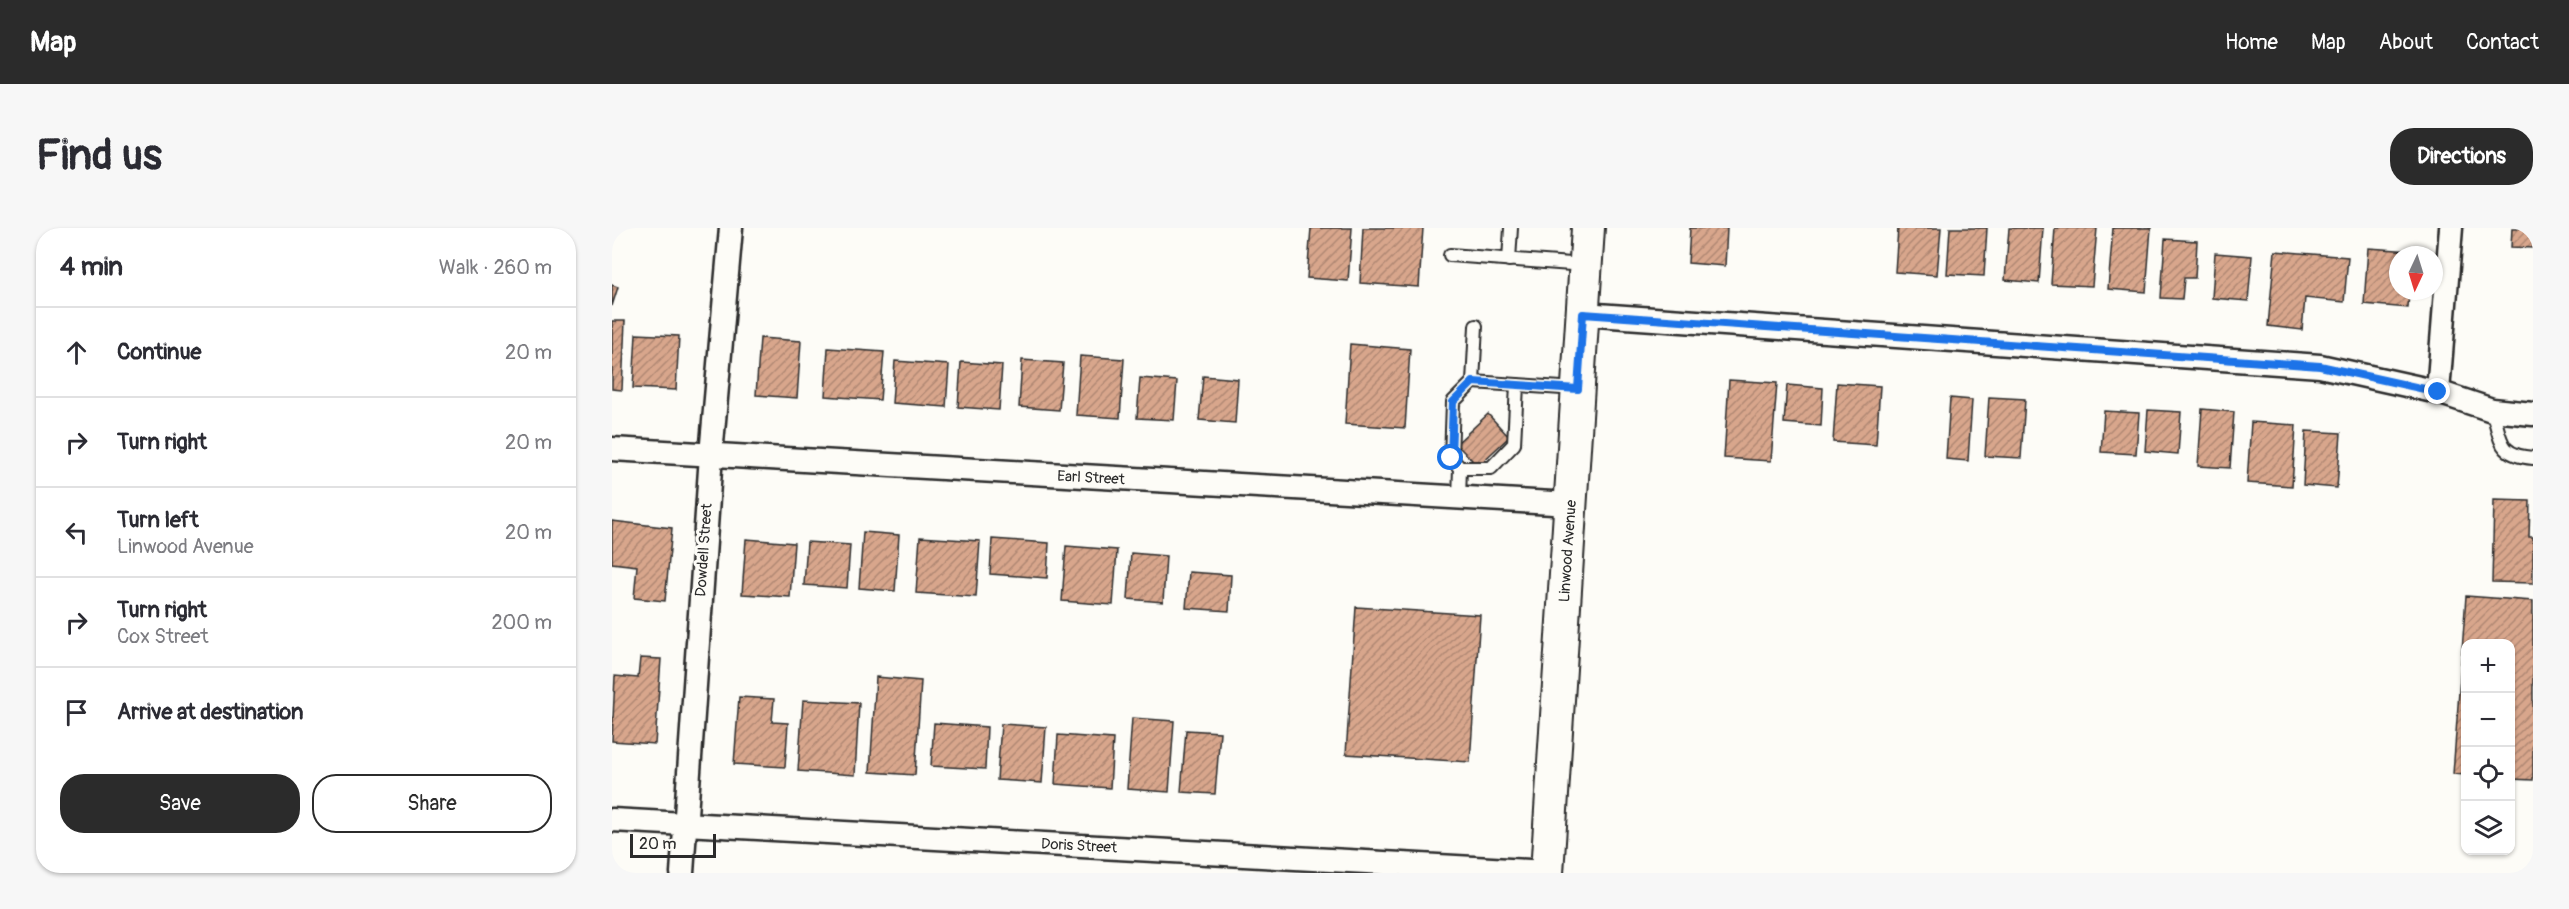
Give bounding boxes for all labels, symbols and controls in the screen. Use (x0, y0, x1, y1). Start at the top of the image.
text: Map (30, 25, 76, 60)
text: Home (2225, 29, 2278, 56)
text: Map (2311, 29, 2346, 56)
text: About (2379, 29, 2433, 56)
text: Contact (2466, 29, 2539, 56)
button: Directions (2390, 128, 2533, 185)
text: Find us (36, 130, 162, 182)
north arrow (2389, 246, 2443, 300)
text: 4 min (60, 251, 123, 283)
text: Walk · 260 m (439, 255, 552, 280)
icon: ahead (60, 336, 93, 369)
text: Continue (117, 338, 201, 366)
text: 20 m (505, 340, 552, 365)
route end (2424, 378, 2450, 404)
icon: right (60, 426, 93, 459)
text: Turn right (117, 428, 207, 456)
text: 20 m (505, 430, 552, 455)
route start (1437, 444, 1463, 470)
street label: Earl Street (1057, 467, 1126, 489)
street label: Linwood Avenue (1555, 499, 1581, 603)
street label: Dowdell Street (691, 502, 717, 597)
text: Turn left (117, 506, 199, 534)
icon: left (60, 516, 93, 549)
text: 20 m (505, 520, 552, 545)
text: Linwood Avenue (117, 534, 254, 559)
text: Turn right (117, 596, 207, 624)
icon: right (60, 606, 93, 639)
text: 200 m (491, 610, 552, 635)
text: Cox Street (117, 624, 208, 649)
map controls (2461, 639, 2515, 855)
button: + (2461, 639, 2515, 693)
button: − (2461, 693, 2515, 747)
icon: arrive (60, 696, 93, 729)
text: Arrive at destination (117, 698, 303, 726)
button: locate (2461, 747, 2515, 801)
button: Save (60, 774, 300, 833)
button: Share (312, 774, 552, 833)
button: layers (2461, 801, 2515, 855)
scale bar (630, 831, 716, 858)
text: 20 m (639, 834, 677, 854)
street label: Doris Street (1040, 835, 1118, 858)

